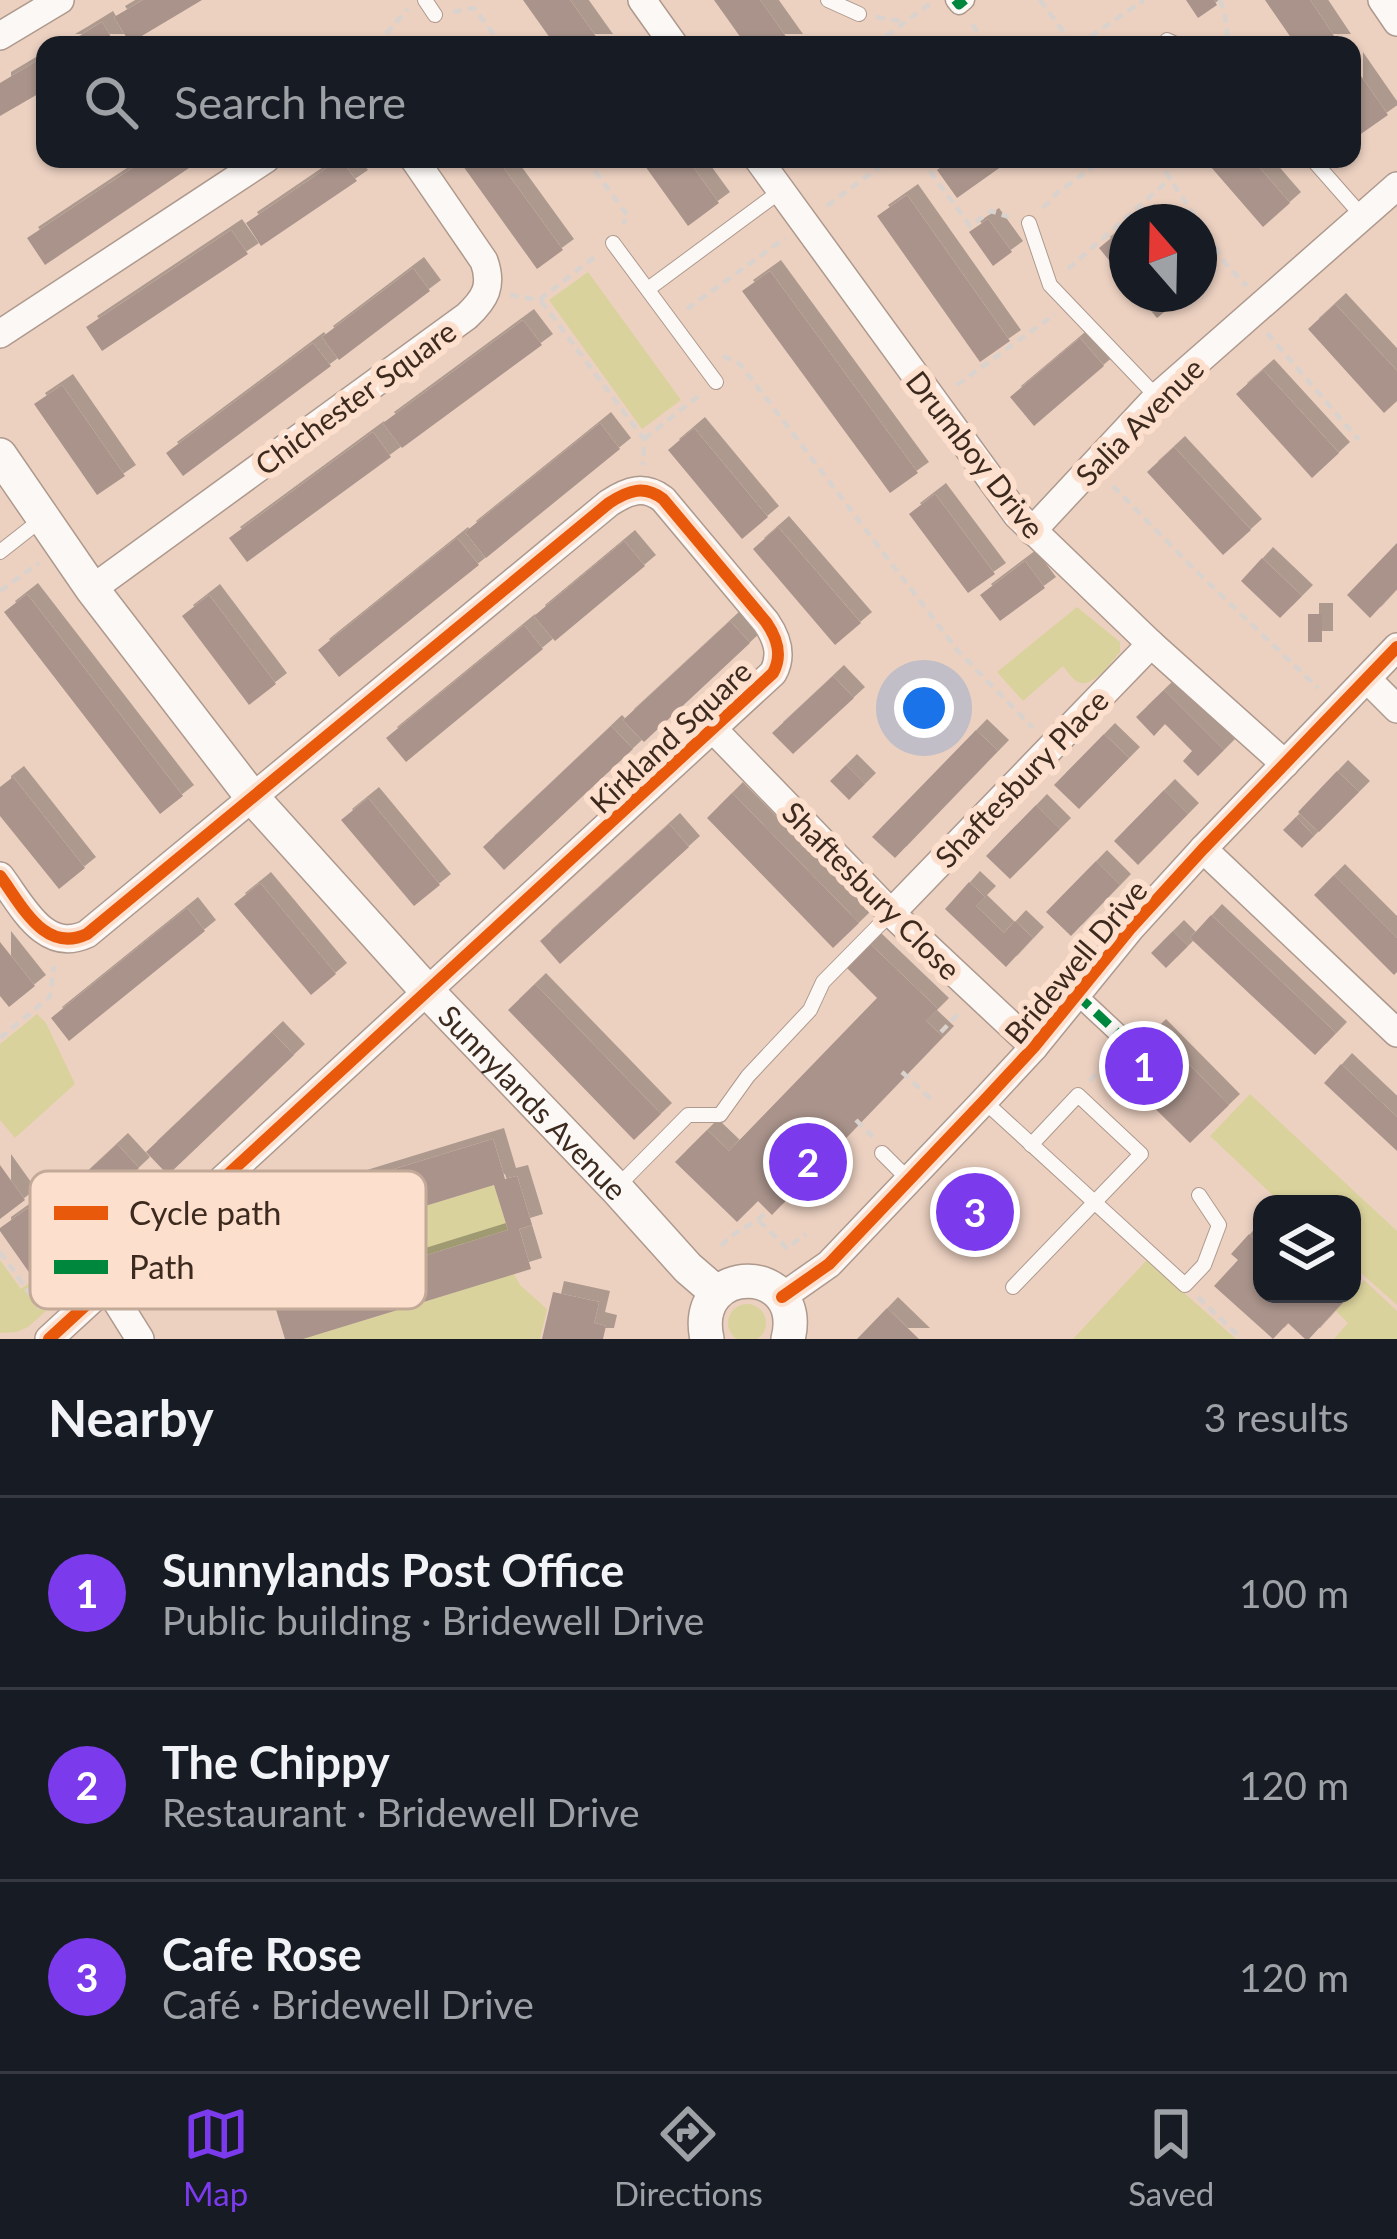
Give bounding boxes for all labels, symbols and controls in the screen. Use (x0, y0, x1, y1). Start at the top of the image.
search box (36, 36, 1361, 168)
icon: search (78, 69, 144, 135)
text: Search here (174, 75, 406, 129)
north arrow (1109, 204, 1217, 312)
street label: Chichester Square (248, 312, 462, 482)
street label: Salia Avenue (1068, 350, 1210, 492)
street label: Drumboy Drive (900, 363, 1052, 545)
street label: Kirkland Square (582, 652, 758, 820)
your location (894, 678, 954, 738)
street label: Shaftesbury Place (927, 682, 1115, 874)
street label: Shaftesbury Close (776, 794, 968, 986)
street label: Bridewell Drive (996, 872, 1154, 1050)
street label: Sunnylands Avenue (432, 997, 635, 1207)
pin: 1 (1105, 1021, 1183, 1111)
pin: 2 (769, 1117, 847, 1207)
pin: 3 (936, 1167, 1014, 1257)
legend (30, 1171, 426, 1309)
text: Cycle path (129, 1192, 281, 1232)
map controls (1253, 1195, 1361, 1303)
button: layers (1253, 1195, 1361, 1303)
text: Path (129, 1246, 195, 1286)
text: Nearby (48, 1387, 214, 1448)
text: 3 results (1204, 1394, 1349, 1440)
text: Sunnylands Post Office (162, 1543, 624, 1597)
text: 1 (76, 1570, 98, 1616)
text: 100 m (1239, 1570, 1349, 1616)
text: Public building · Bridewell Drive (162, 1597, 704, 1643)
text: The Chippy (162, 1735, 390, 1789)
text: 2 (76, 1762, 98, 1808)
text: 120 m (1239, 1762, 1349, 1808)
text: Restaurant · Bridewell Drive (162, 1789, 640, 1835)
text: Cafe Rose (162, 1927, 362, 1981)
text: 3 (76, 1954, 98, 2000)
text: 120 m (1239, 1954, 1349, 2000)
text: Café · Bridewell Drive (162, 1981, 534, 2027)
tab: Map (183, 2101, 249, 2213)
tab: Directions (614, 2101, 763, 2213)
tab: Saved (1128, 2101, 1214, 2213)

